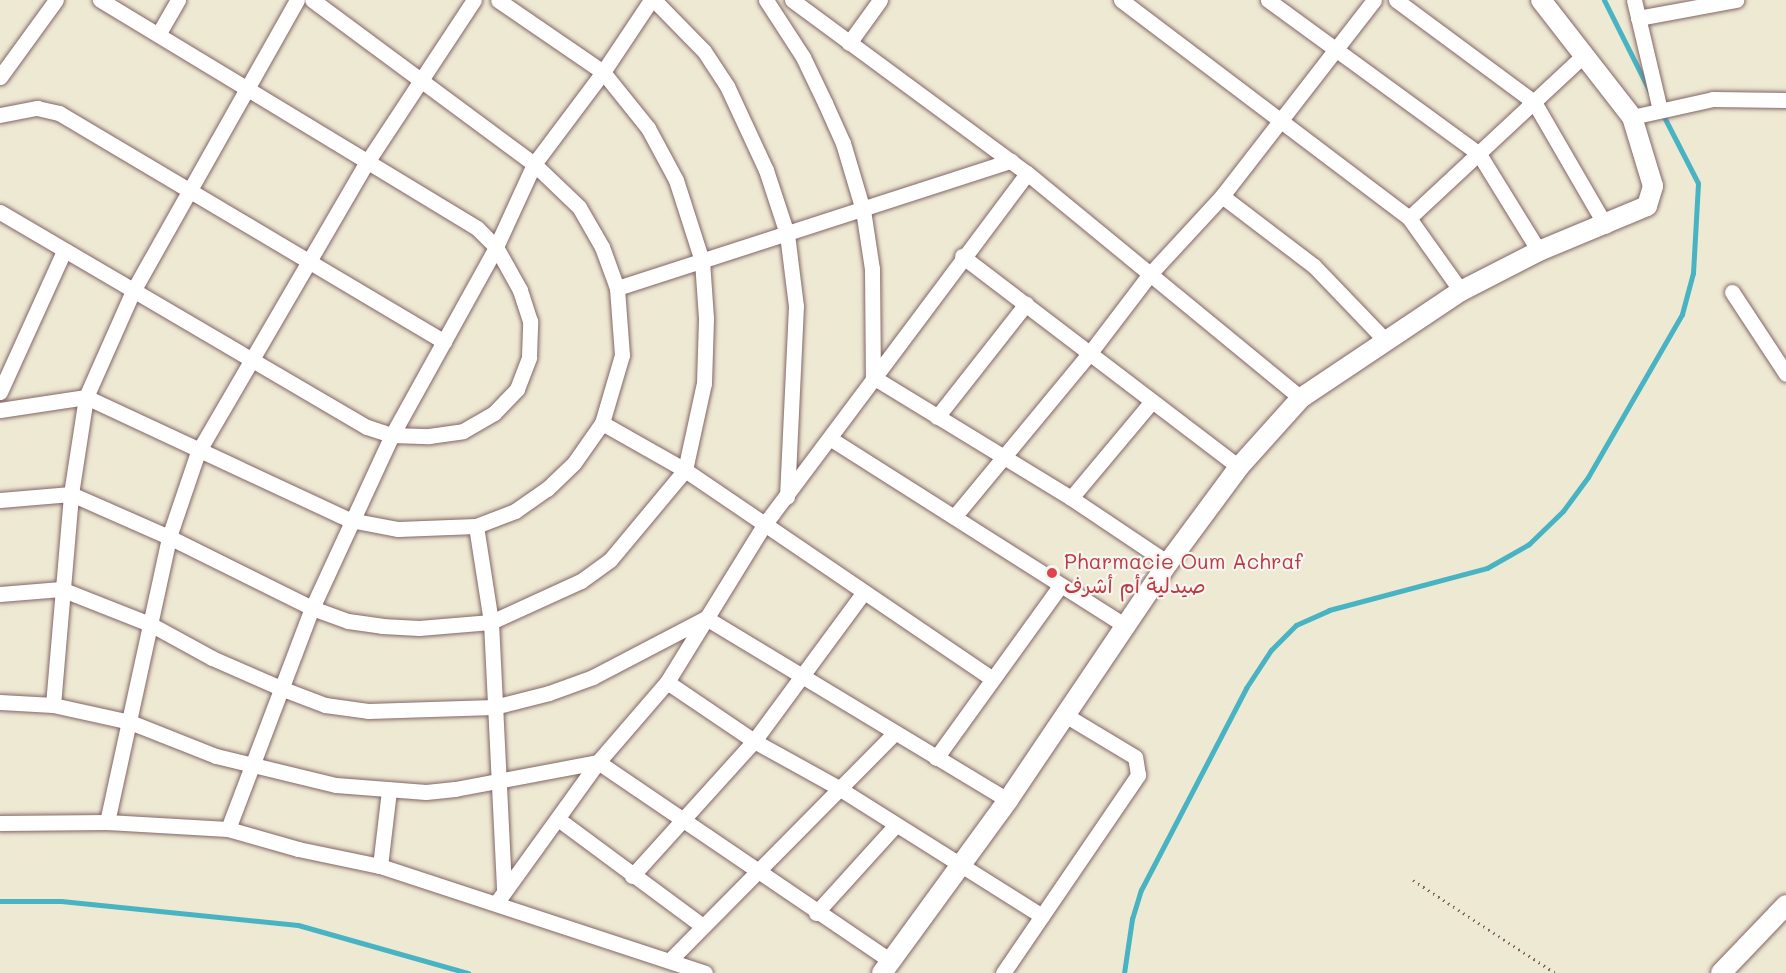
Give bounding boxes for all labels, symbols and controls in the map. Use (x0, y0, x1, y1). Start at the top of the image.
place label: Pharmacie Oum Achraf صيدلية أم أشرف (1064, 548, 1303, 598)
marker: Pharmacie Oum Achraf صيدلية أم أشرف (1045, 566, 1059, 580)

